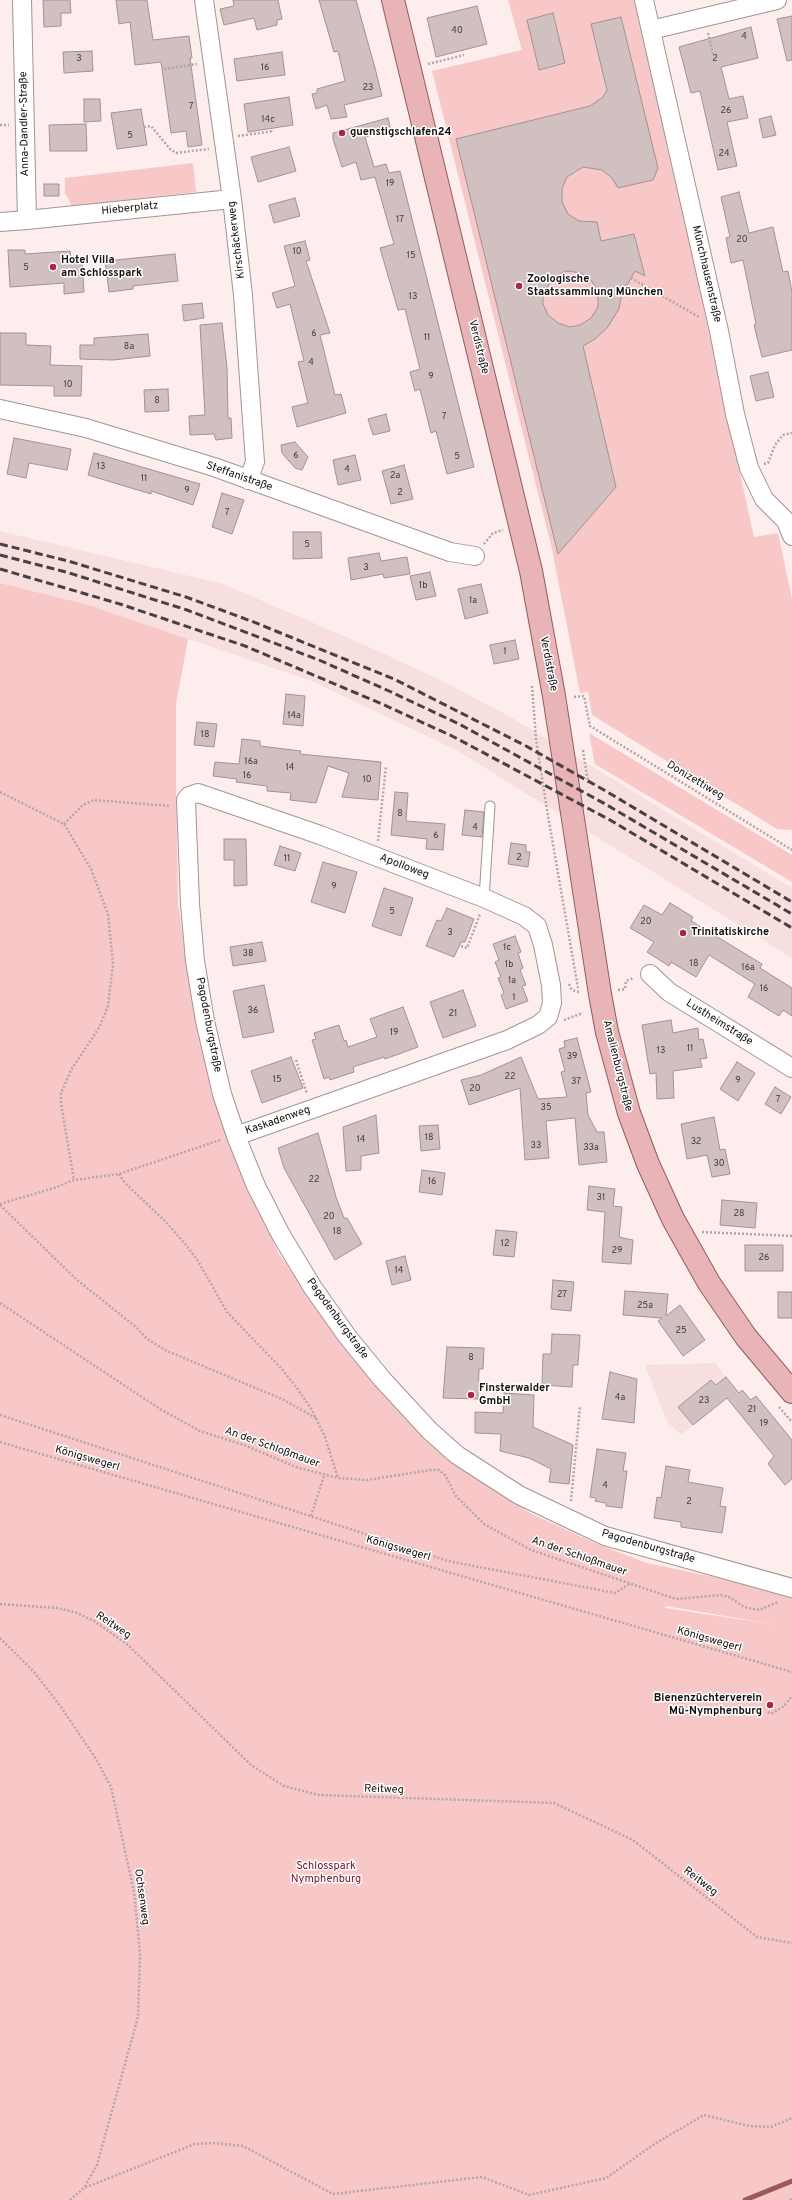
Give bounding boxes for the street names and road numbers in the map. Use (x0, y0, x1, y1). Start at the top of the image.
street label: Anna-Dandler-Straße (17, 71, 33, 177)
street label: Hieberplatz (101, 199, 159, 219)
street label: Kirschäckerweg (226, 200, 248, 280)
street label: Münchhausenstraße (688, 224, 724, 324)
street label: Verdistraße (465, 318, 491, 376)
street label: Steffanistraße (204, 459, 274, 495)
street label: Verdistraße (536, 635, 560, 693)
street label: Donizettiweg (664, 759, 726, 803)
street label: Apolloweg (377, 852, 431, 882)
street label: Pagodenburgstraße (192, 976, 224, 1074)
street label: Lustheimstraße (683, 997, 755, 1049)
street label: Amalienburgstraße (599, 1019, 635, 1113)
street label: Kaskadenweg (244, 1104, 312, 1138)
street label: Pagodenburgstraße (303, 1276, 371, 1362)
street label: An der Schloßmauer (223, 1425, 321, 1471)
street label: Königswegerl (53, 1443, 121, 1475)
street label: Pagodenburgstraße (600, 1527, 696, 1567)
street label: Königswegerl (364, 1533, 432, 1565)
street label: An der Schloßmauer (529, 1534, 629, 1580)
street label: Reitweg (93, 1609, 133, 1643)
street label: Königswegerl (675, 1624, 743, 1656)
street label: Reitweg (364, 1783, 404, 1797)
street label: Reitweg (680, 1865, 720, 1899)
street label: Ochsenweg (131, 1868, 151, 1926)

